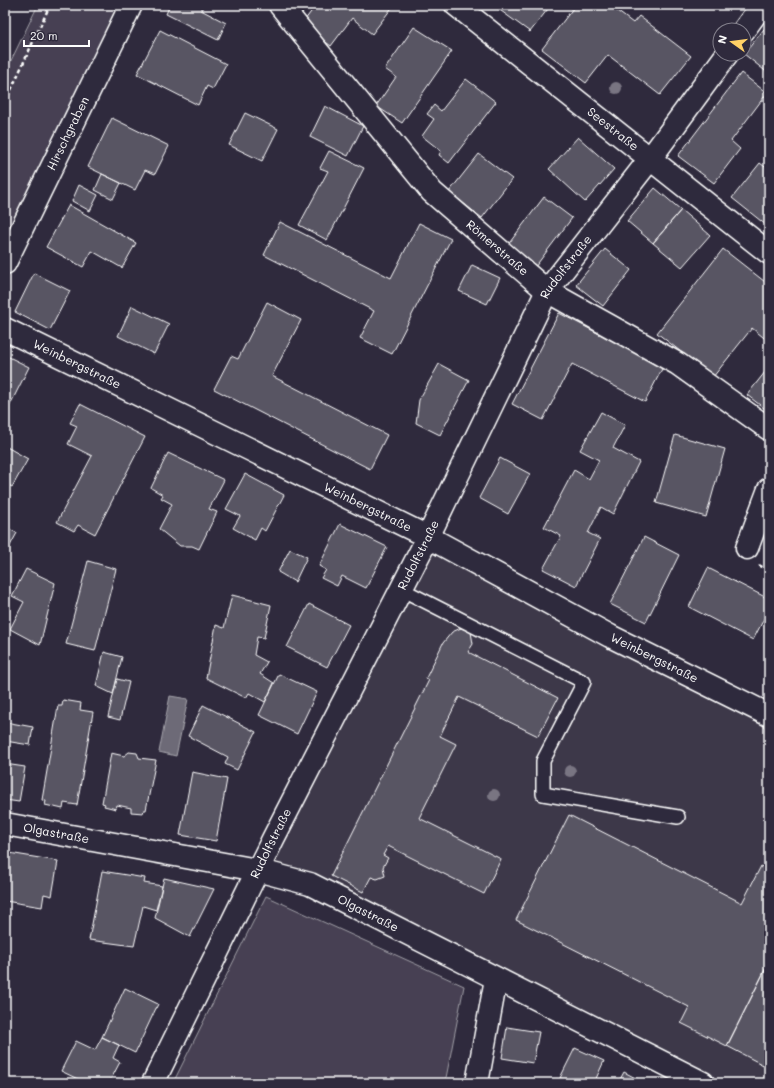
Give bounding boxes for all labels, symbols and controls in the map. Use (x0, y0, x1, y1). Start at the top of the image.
scale bar (24, 22, 89, 48)
north arrow (712, 22, 752, 62)
text: 20 m (30, 27, 58, 43)
text: N (714, 34, 730, 45)
street label: Hirschgraben (43, 94, 92, 173)
street label: Seestraße (584, 103, 642, 154)
street label: Römerstraße (463, 216, 532, 279)
street label: Rudolfstraße (535, 231, 595, 301)
street label: Weinbergstraße (31, 335, 124, 392)
street label: Weinbergstraße (321, 478, 415, 535)
street label: Rudolfstraße (393, 517, 442, 592)
street label: Weinbergstraße (608, 629, 701, 686)
street label: Rudolfstraße (246, 805, 294, 881)
street label: Olgastraße (22, 818, 91, 846)
street label: Olgastraße (335, 890, 402, 935)

